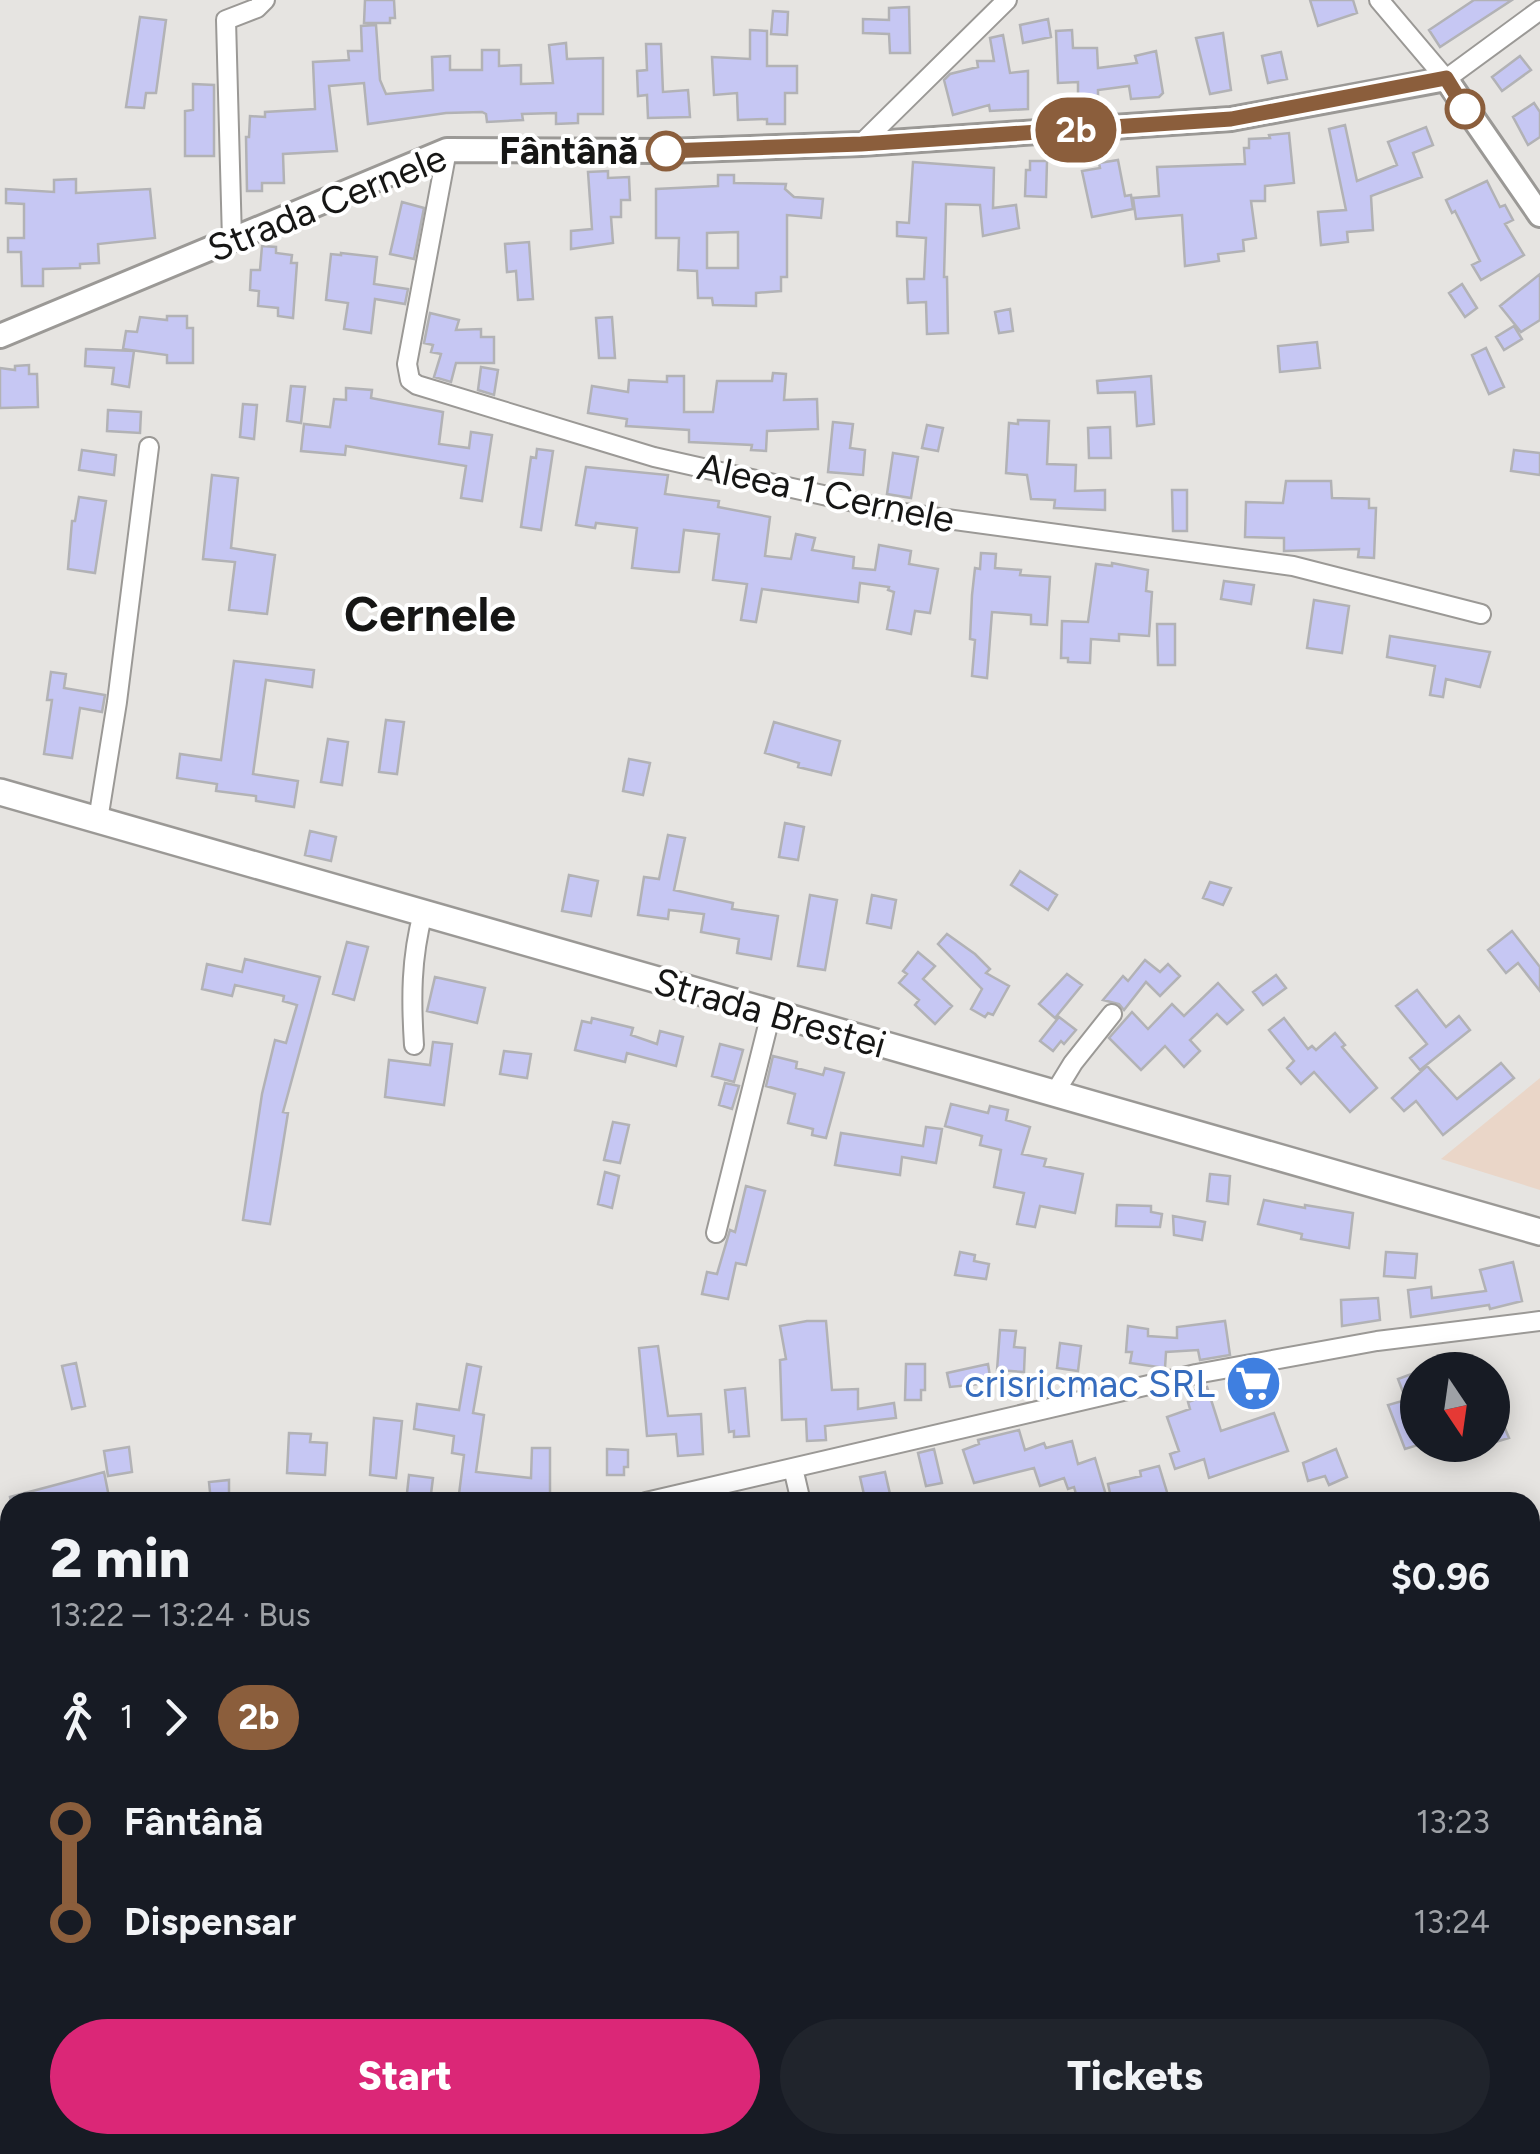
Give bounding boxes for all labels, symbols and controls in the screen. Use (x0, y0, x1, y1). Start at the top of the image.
unlabelled marker (1446, 90, 1484, 128)
line badge: 2b (1031, 98, 1121, 162)
text: 2b (1055, 109, 1097, 151)
place label: Fântână (499, 128, 638, 174)
marker: Fântână (647, 132, 685, 170)
street label: Strada Cernele (201, 134, 453, 272)
street label: Aleea 1 Cernele (693, 443, 959, 543)
district label: Cernele (344, 585, 516, 643)
street label: Strada Brestei (649, 958, 891, 1068)
north arrow (1400, 1352, 1510, 1462)
map controls (1400, 1352, 1510, 1462)
supermarket icon: crisricmac SRL (1224, 1354, 1284, 1414)
place label: crisricmac SRL (964, 1361, 1215, 1407)
text: 2 min (50, 1525, 190, 1591)
text: $0.96 (1391, 1554, 1490, 1600)
text: 13:22 – 13:24 · Bus (50, 1596, 311, 1634)
icon: walk (50, 1690, 105, 1745)
icon: forward (148, 1690, 203, 1745)
text: 2b (238, 1696, 279, 1738)
text: 1 (120, 1698, 133, 1736)
text: Fântână (124, 1799, 263, 1845)
text: 13:23 (1416, 1803, 1490, 1841)
text: Dispensar (124, 1899, 296, 1945)
text: 13:24 (1414, 1903, 1490, 1941)
button: Start (50, 2019, 760, 2134)
button: Tickets (780, 2019, 1490, 2134)

